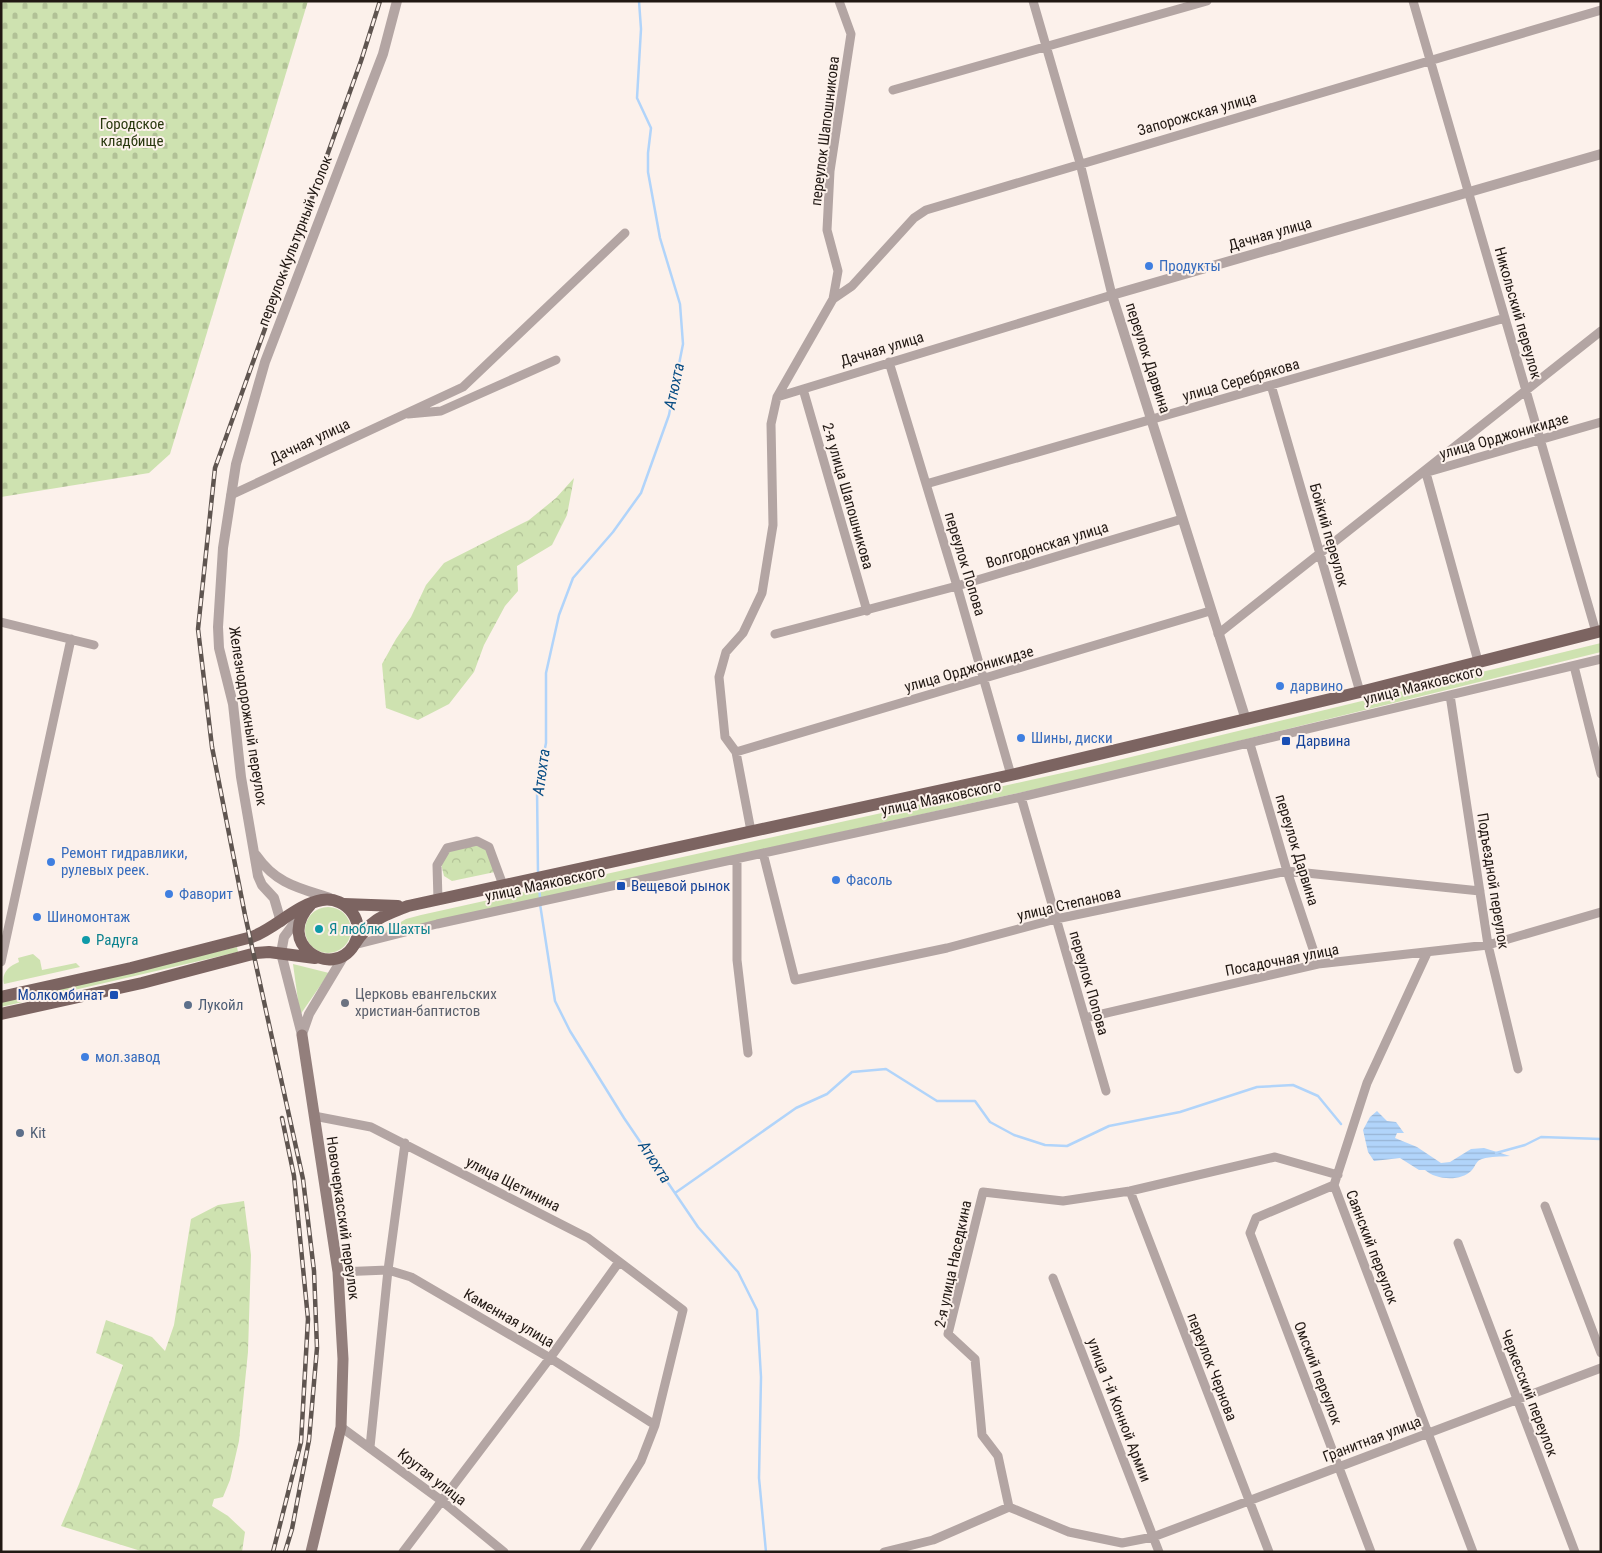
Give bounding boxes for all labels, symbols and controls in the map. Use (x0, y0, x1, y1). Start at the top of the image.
street label: переулок Шапошникова (807, 55, 843, 207)
street label: Запорожская улица (1135, 88, 1259, 140)
park label: Городское кладбище (100, 115, 164, 150)
street label: переулок Культурный Уголок (254, 153, 336, 329)
street label: Дачная улица (1226, 213, 1314, 255)
street label: Никольский переулок (1491, 245, 1545, 381)
place label: Продукты (1159, 257, 1221, 275)
marker: Продукты (1143, 260, 1155, 272)
street label: переулок Дарвина (1122, 300, 1174, 416)
street label: Дачная улица (838, 328, 926, 370)
street label: улица Серебрякова (1180, 355, 1302, 405)
water label: Атюхта (660, 361, 688, 412)
street label: улица Орджоникидзе (1437, 409, 1571, 463)
street label: Дачная улица (267, 415, 353, 467)
street label: 2-я улица Шапошникова (818, 421, 878, 571)
street label: Бойкий переулок (1306, 481, 1352, 589)
street label: переулок Попова (941, 510, 989, 618)
street label: Волгодонская улица (984, 518, 1110, 572)
street label: Железнодорожный переулок (225, 625, 271, 807)
street label: улица Орджоникидзе (902, 642, 1036, 696)
street label: улица Маяковского (1362, 661, 1484, 709)
place label: дарвино (1290, 677, 1343, 695)
marker: дарвино (1274, 680, 1286, 692)
place label: Шины, диски (1031, 729, 1113, 747)
marker: Шины, диски (1015, 732, 1027, 744)
place label: Дарвина (1296, 732, 1351, 750)
marker: Дарвина (1280, 735, 1292, 747)
water label: Атюхта (528, 748, 554, 797)
street label: улица Маяковского (879, 777, 1003, 819)
street label: переулок Дарвина (1272, 792, 1322, 908)
street label: Подъездной переулок (1473, 812, 1513, 950)
place label: Ремонт гидравлики, рулевых реек. (61, 844, 187, 879)
marker: Ремонт гидравлики, рулевых реек. (45, 856, 57, 868)
street label: улица Маяковского (483, 863, 607, 905)
place label: Фасоль (846, 871, 893, 889)
marker: Фасоль (830, 874, 842, 886)
place label: Вещевой рынок (631, 877, 730, 895)
marker: Вещевой рынок (615, 880, 627, 892)
street label: улица Степанова (1015, 883, 1123, 925)
place label: Фаворит (179, 885, 233, 903)
marker: Фаворит (163, 888, 175, 900)
place label: Шиномонтаж (47, 908, 130, 926)
marker: Шиномонтаж (31, 911, 43, 923)
place label: Я люблю Шахты (329, 920, 431, 938)
marker: Я люблю Шахты (313, 923, 325, 935)
street label: переулок Попова (1066, 929, 1112, 1037)
place label: Радуга (96, 931, 138, 949)
marker: Радуга (80, 934, 92, 946)
street label: Посадочная улица (1224, 940, 1340, 980)
place label: Церковь евангельских христиан-баптистов (355, 985, 497, 1020)
place label: Молкомбинат (17, 986, 104, 1004)
marker: Молкомбинат (108, 989, 120, 1001)
place label: Лукойл (198, 996, 243, 1014)
marker: Церковь евангельских христиан-баптистов (339, 997, 351, 1009)
marker: Лукойл (182, 999, 194, 1011)
place label: мол.завод (95, 1048, 160, 1066)
marker: мол.завод (79, 1051, 91, 1063)
place label: Kit (30, 1124, 46, 1142)
marker: Kit (14, 1127, 26, 1139)
street label: Новочеркасский переулок (323, 1135, 363, 1301)
water label: Атюхта (634, 1136, 676, 1187)
street label: улица Щетинина (463, 1153, 563, 1215)
street label: Саянский переулок (1342, 1187, 1402, 1307)
street label: 2-я улица Наседкина (931, 1199, 975, 1329)
street label: Каменная улица (460, 1285, 558, 1351)
street label: переулок Чернова (1183, 1311, 1241, 1423)
street label: Омский переулок (1290, 1319, 1346, 1427)
street label: Черкесский переулок (1496, 1327, 1562, 1459)
street label: улица 1-й Конной Армии (1083, 1336, 1155, 1484)
street label: Гранитная улица (1320, 1412, 1424, 1466)
street label: Крутая улица (394, 1445, 470, 1509)

